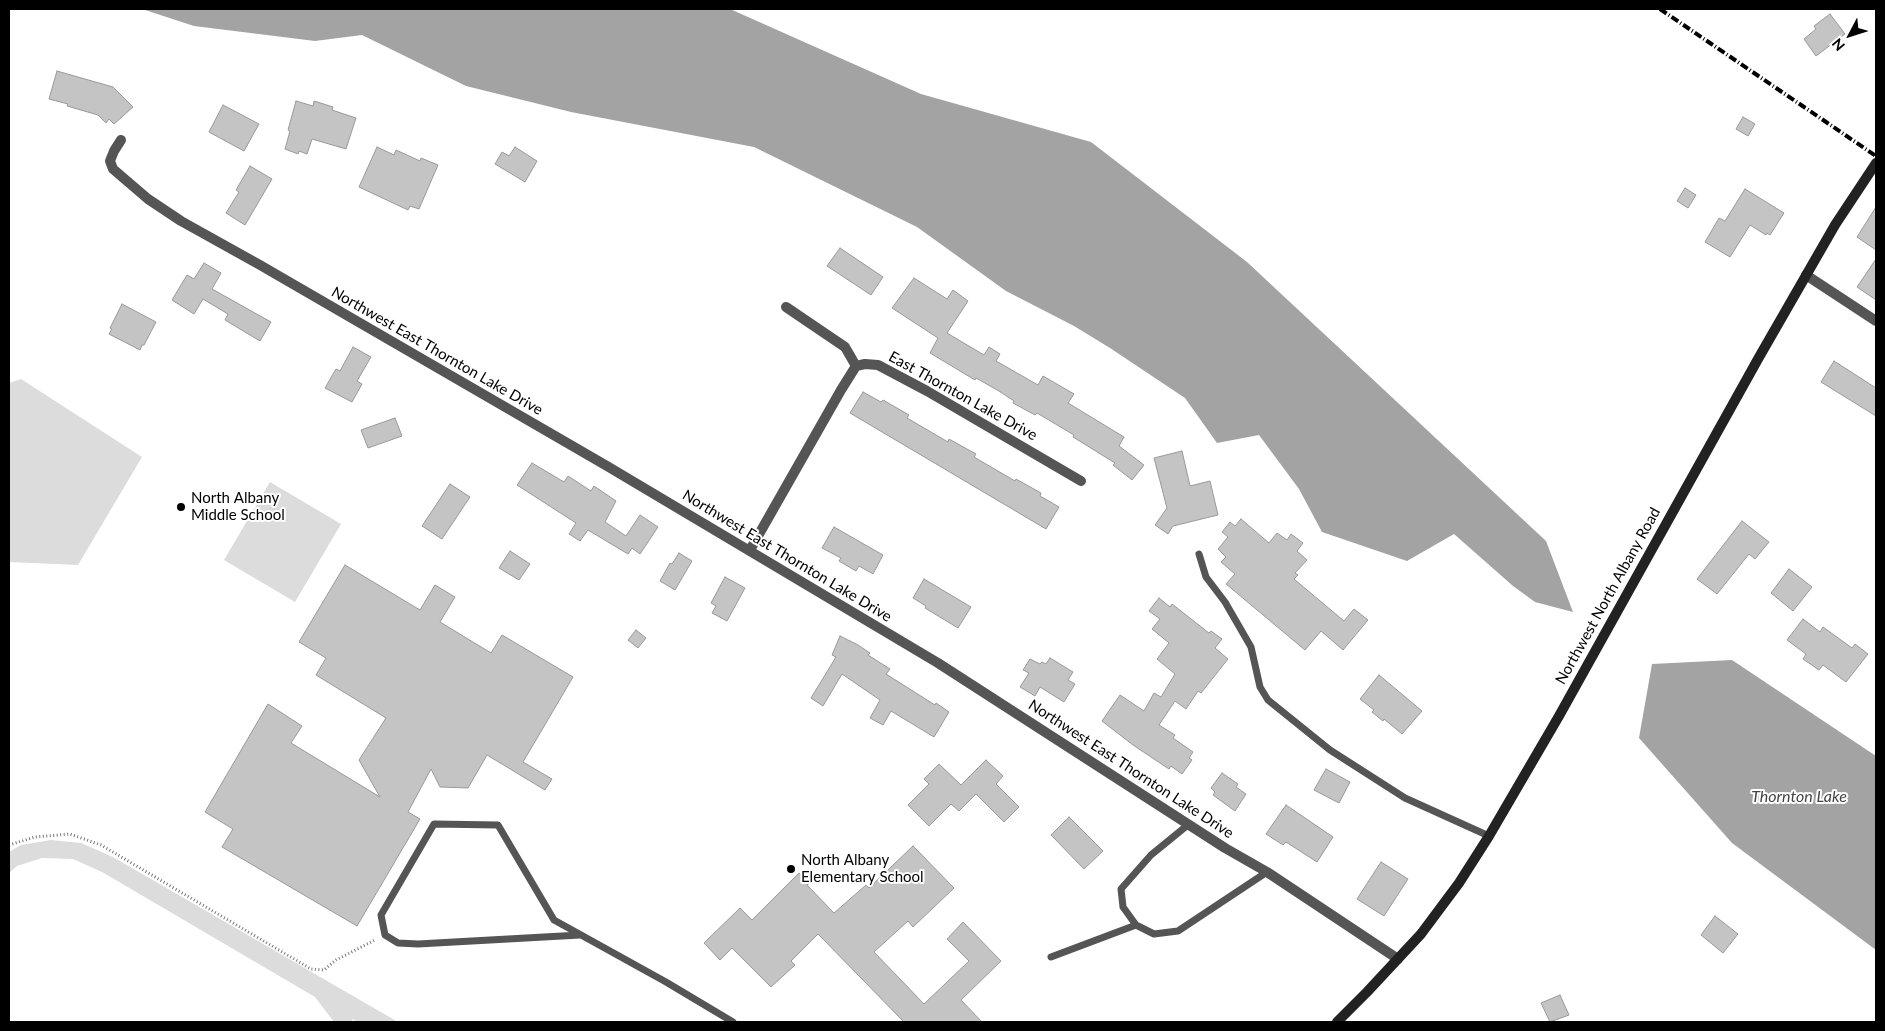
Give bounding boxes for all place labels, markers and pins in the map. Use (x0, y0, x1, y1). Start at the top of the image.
place label: North Albany Middle School (191, 489, 285, 524)
marker: North Albany Middle School (175, 501, 187, 513)
place label: North Albany Elementary School (801, 851, 924, 886)
marker: North Albany Elementary School (785, 863, 797, 875)

